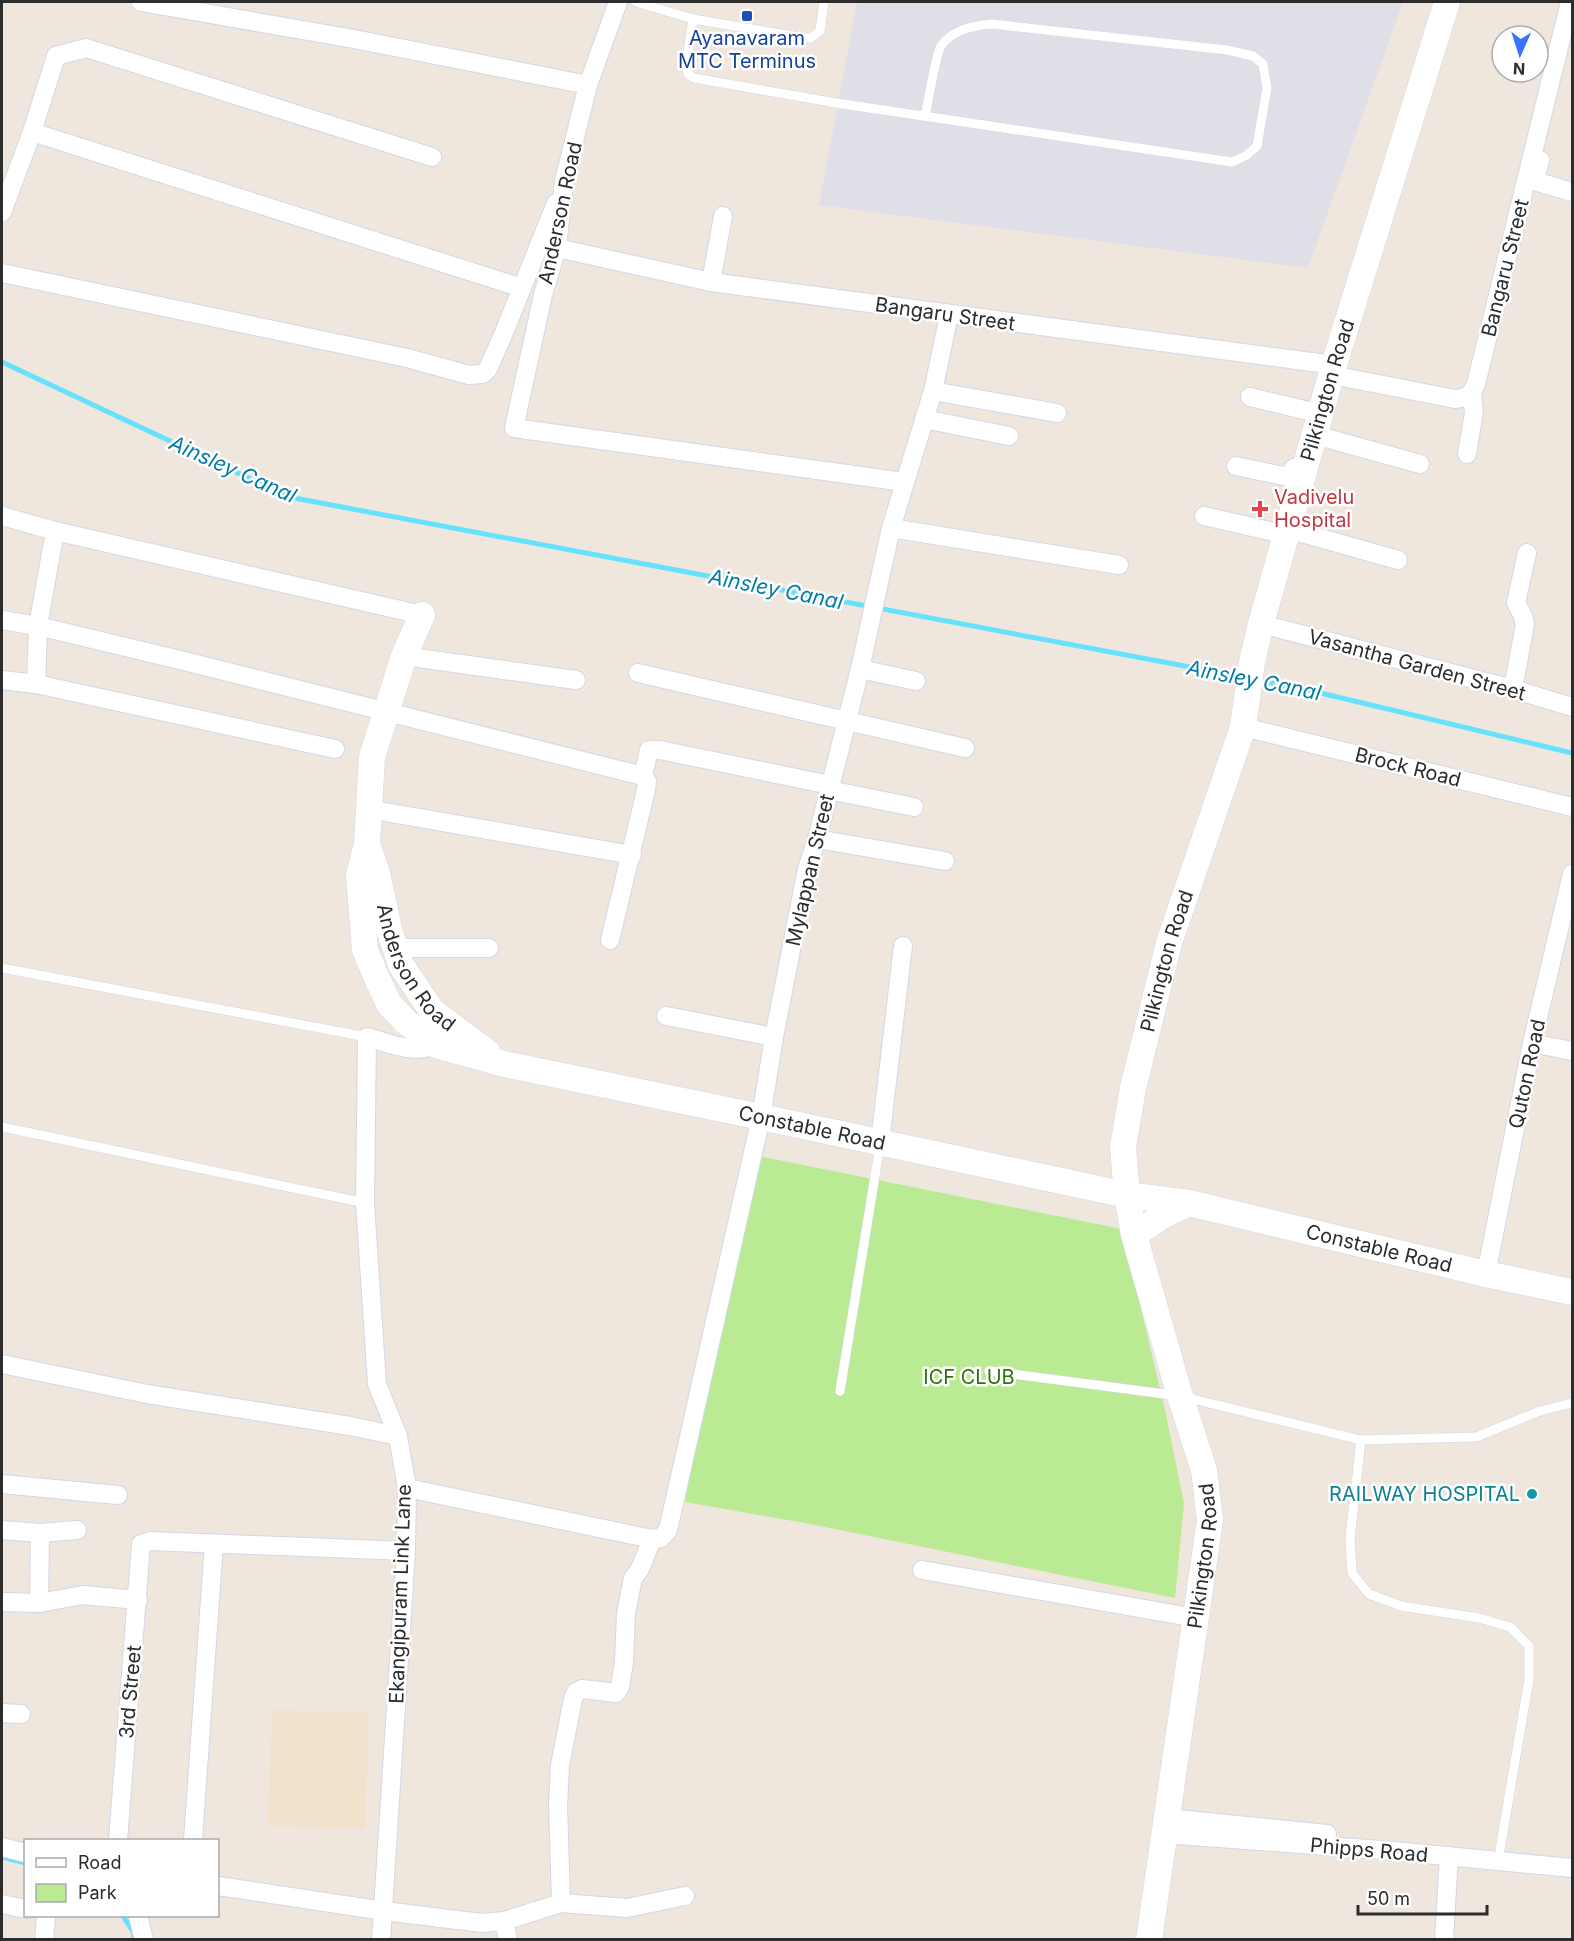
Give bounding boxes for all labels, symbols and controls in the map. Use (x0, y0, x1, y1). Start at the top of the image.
marker: Ayanavaram MTC Terminus (740, 9, 754, 23)
north arrow (1490, 24, 1550, 84)
place label: Ayanavaram MTC Terminus (678, 26, 816, 73)
text: N (1513, 59, 1526, 79)
street label: Anderson Road (533, 139, 587, 287)
street label: Bangaru Street (1476, 196, 1534, 339)
street label: Bangaru Street (873, 292, 1017, 336)
street label: Pilkington Road (1296, 316, 1359, 464)
water label: Ainsley Canal (165, 429, 301, 509)
place label: Vadivelu Hospital (1274, 485, 1354, 532)
marker: Vadivelu Hospital (1251, 500, 1269, 518)
water label: Ainsley Canal (706, 564, 846, 614)
street label: Vasantha Garden Street (1306, 624, 1529, 706)
water label: Ainsley Canal (1184, 655, 1324, 705)
street label: Brock Road (1352, 742, 1464, 792)
street label: Mylappan Street (781, 791, 839, 948)
street label: Pilkington Road (1135, 887, 1198, 1034)
street label: Anderson Road (372, 901, 460, 1036)
street label: Quton Road (1504, 1017, 1550, 1131)
street label: Constable Road (736, 1101, 888, 1155)
street label: Constable Road (1304, 1219, 1455, 1277)
park label: ICF CLUB (923, 1365, 1015, 1389)
street label: Pilkington Road (1182, 1482, 1222, 1630)
place label: RAILWAY HOSPITAL (1329, 1482, 1520, 1506)
street label: Ekangipuram Link Lane (384, 1484, 416, 1704)
marker: RAILWAY HOSPITAL (1525, 1487, 1539, 1501)
street label: 3rd Street (114, 1644, 146, 1740)
street label: Phipps Road (1309, 1833, 1429, 1867)
legend (24, 1839, 219, 1917)
text: Road (78, 1852, 121, 1873)
scale bar (1358, 1878, 1487, 1916)
text: Park (78, 1882, 117, 1903)
text: 50 m (1367, 1888, 1410, 1909)

